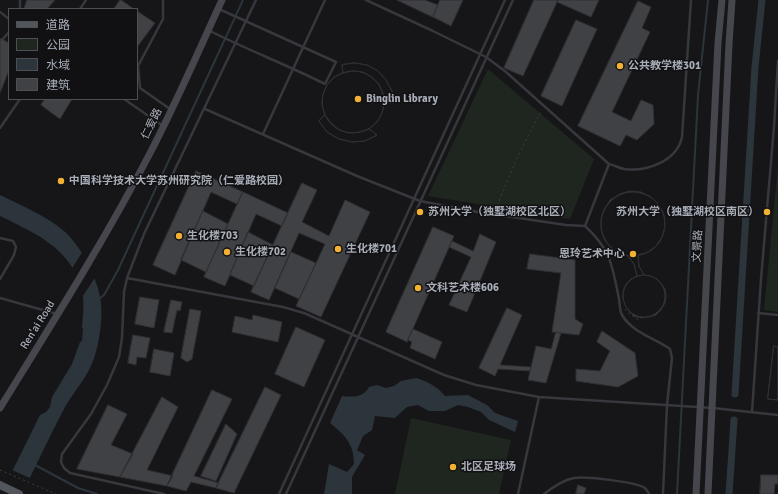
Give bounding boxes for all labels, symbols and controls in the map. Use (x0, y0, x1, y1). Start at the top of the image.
legend (8, 8, 138, 100)
text: 道路 (46, 18, 70, 33)
text: 公园 (46, 38, 70, 53)
text: 水域 (46, 58, 70, 73)
place label: 公共教学楼301 (628, 59, 701, 73)
marker: 公共教学楼301 (615, 61, 625, 71)
text: 建筑 (46, 78, 70, 93)
place label: Binglin Library (366, 92, 438, 106)
marker: Binglin Library (353, 94, 363, 104)
street label: 仁爱路 (139, 106, 165, 142)
place label: 中国科学技术大学苏州研究院（仁爱路校园） (69, 174, 289, 188)
marker: 中国科学技术大学苏州研究院（仁爱路校园） (56, 176, 66, 186)
place label: 苏州大学（独墅湖校区北区） (428, 205, 571, 219)
place label: 苏州大学（独墅湖校区南区） (616, 205, 759, 219)
marker: 苏州大学（独墅湖校区北区） (415, 207, 425, 217)
marker: 苏州大学（独墅湖校区南区） (762, 207, 772, 217)
place label: 生化楼703 (187, 229, 238, 243)
street label: 文景路 (691, 229, 705, 263)
marker: 生化楼703 (174, 231, 184, 241)
place label: 生化楼701 (346, 242, 397, 256)
marker: 生化楼701 (333, 244, 343, 254)
place label: 生化楼702 (235, 245, 286, 259)
marker: 生化楼702 (222, 247, 232, 257)
place label: 恩玲艺术中心 (559, 247, 625, 261)
marker: 恩玲艺术中心 (628, 249, 638, 259)
place label: 文科艺术楼606 (426, 281, 499, 295)
marker: 文科艺术楼606 (413, 283, 423, 293)
street label: Ren'ai Road (18, 298, 58, 352)
place label: 北区足球场 (461, 460, 516, 474)
marker: 北区足球场 (448, 462, 458, 472)

